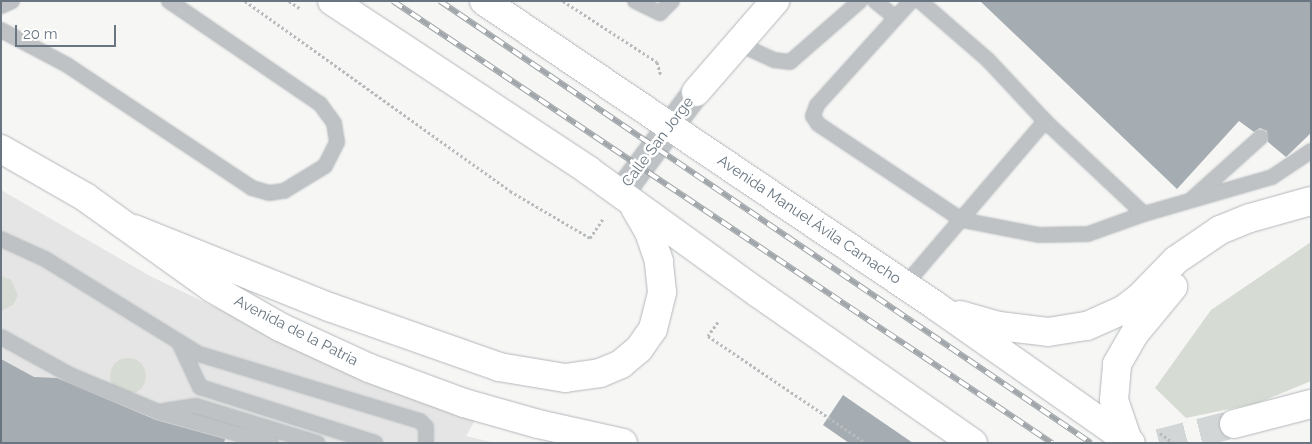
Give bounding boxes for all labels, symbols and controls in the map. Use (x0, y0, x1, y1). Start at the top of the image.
scale bar (18, 15, 119, 47)
text: 20 m (23, 25, 58, 43)
street label: Calle San Jorge (618, 93, 698, 191)
street label: Avenida Manuel Ávila Camacho (713, 151, 905, 289)
street label: Avenida de la Patria (231, 292, 361, 370)

